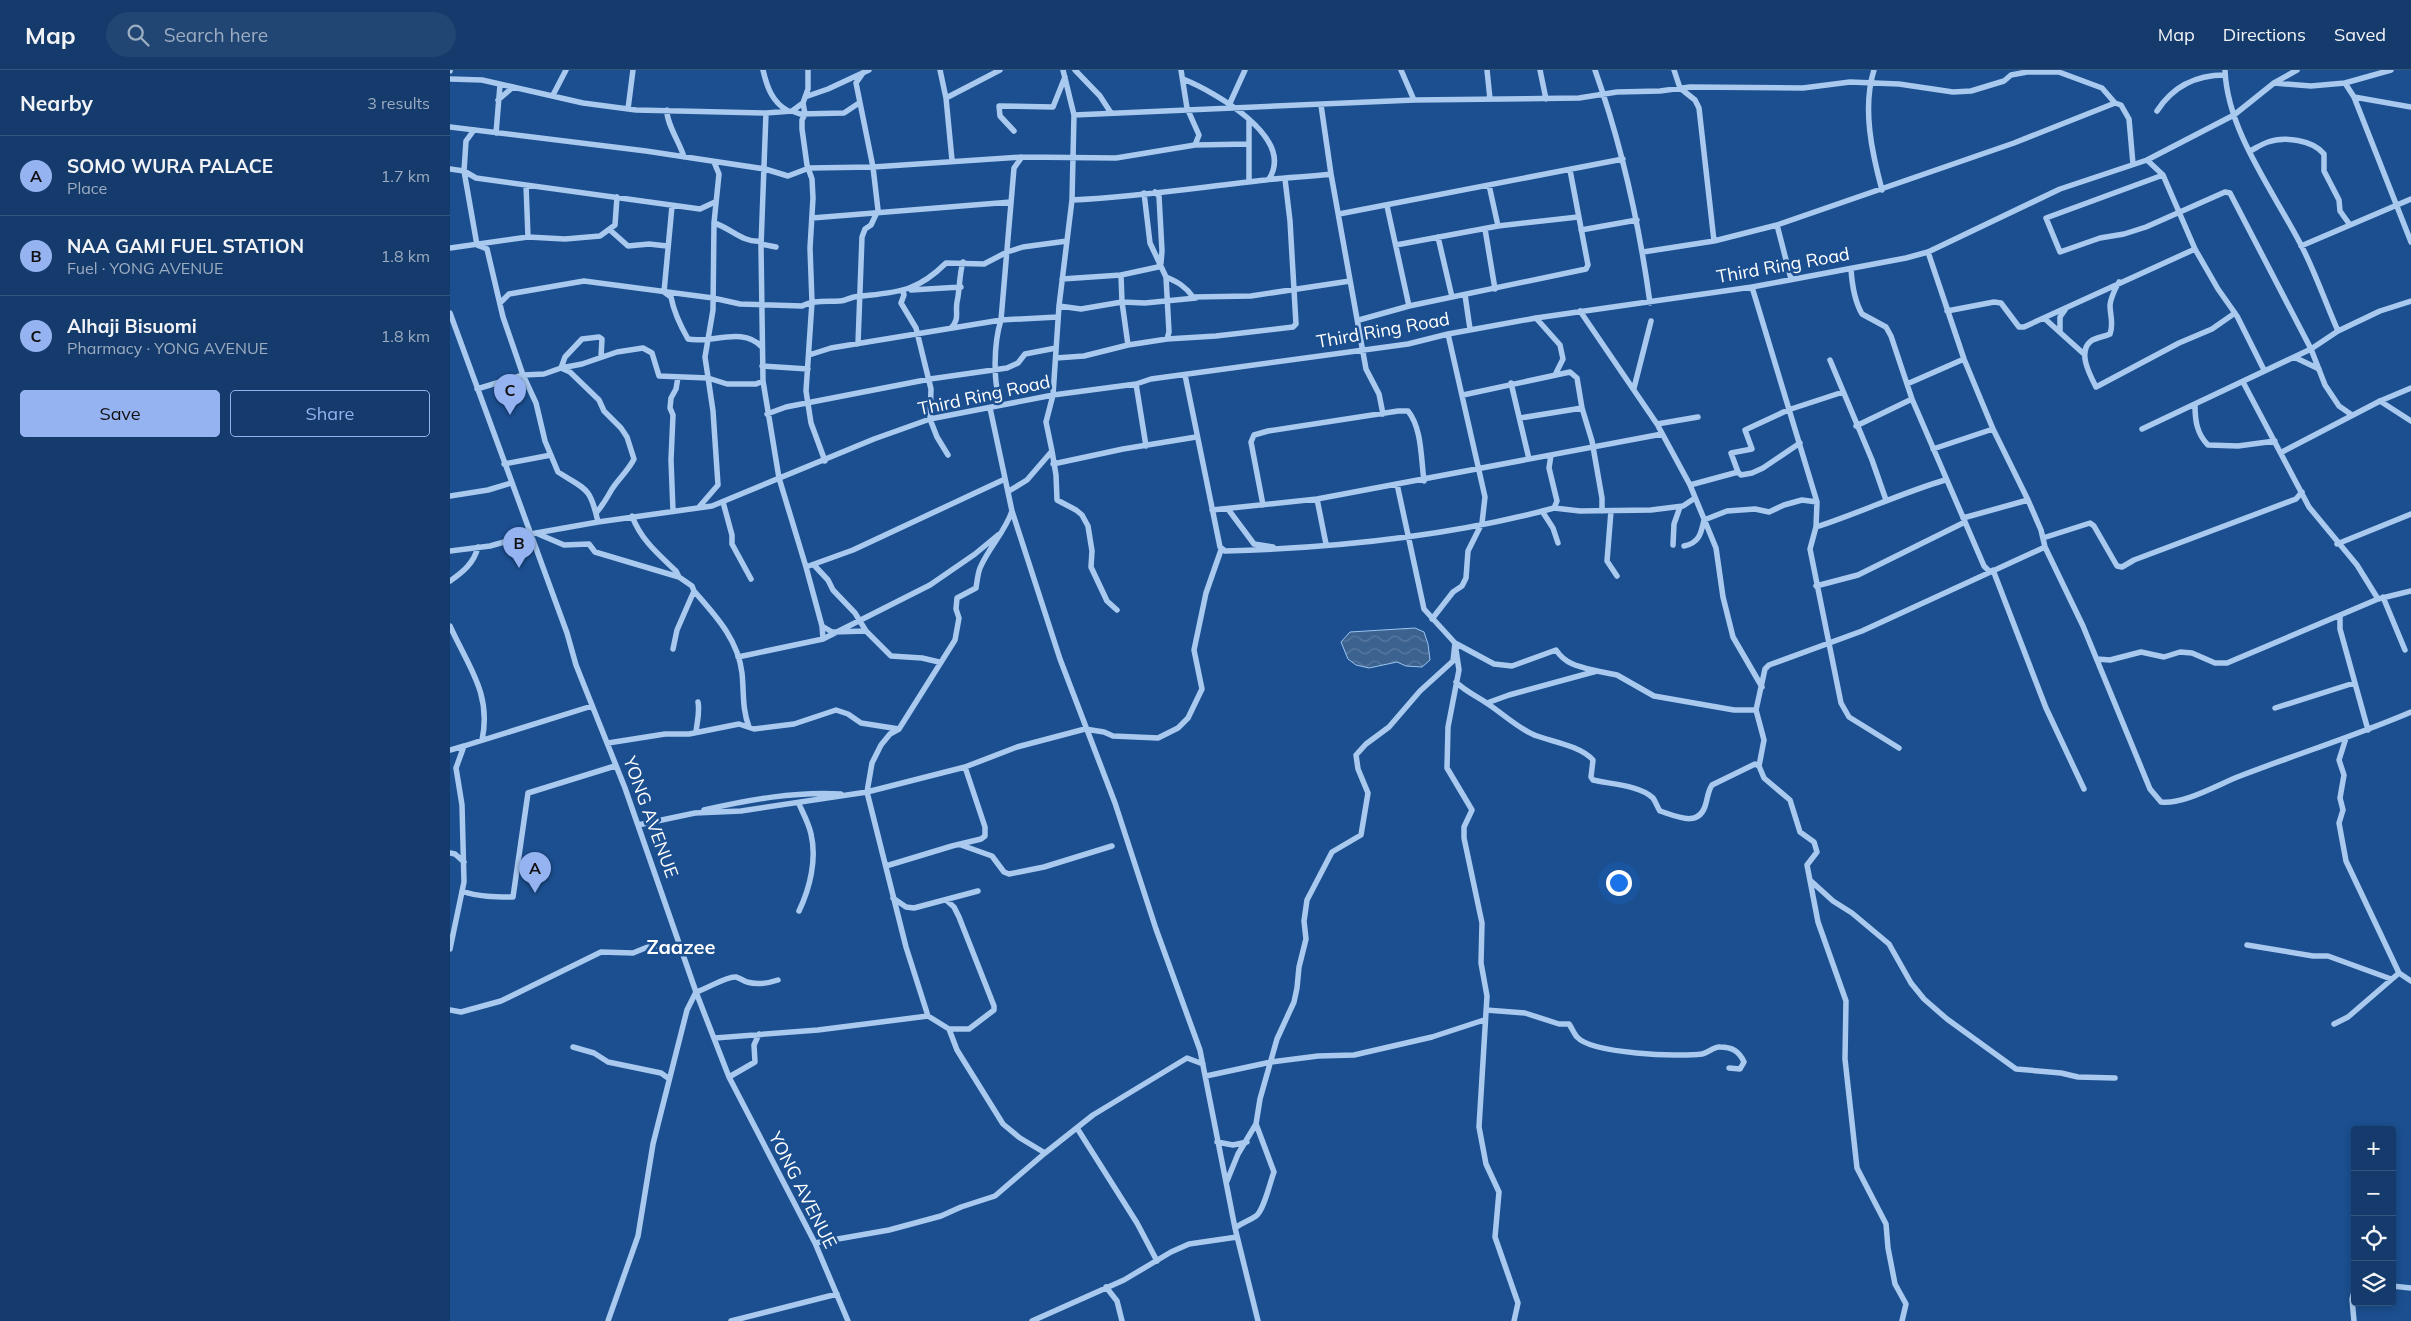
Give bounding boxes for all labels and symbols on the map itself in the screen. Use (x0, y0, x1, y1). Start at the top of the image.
street label: Third Ring Road (1715, 242, 1851, 288)
street label: Third Ring Road (1315, 307, 1451, 353)
street label: Third Ring Road (916, 370, 1052, 420)
pin: C (494, 374, 526, 415)
pin: B (503, 527, 535, 568)
street label: YONG AVENUE (618, 752, 684, 881)
pin: A (519, 852, 551, 893)
your location (1606, 870, 1632, 896)
district label: Zaazee (647, 934, 716, 959)
street label: YONG AVENUE (763, 1127, 842, 1252)

